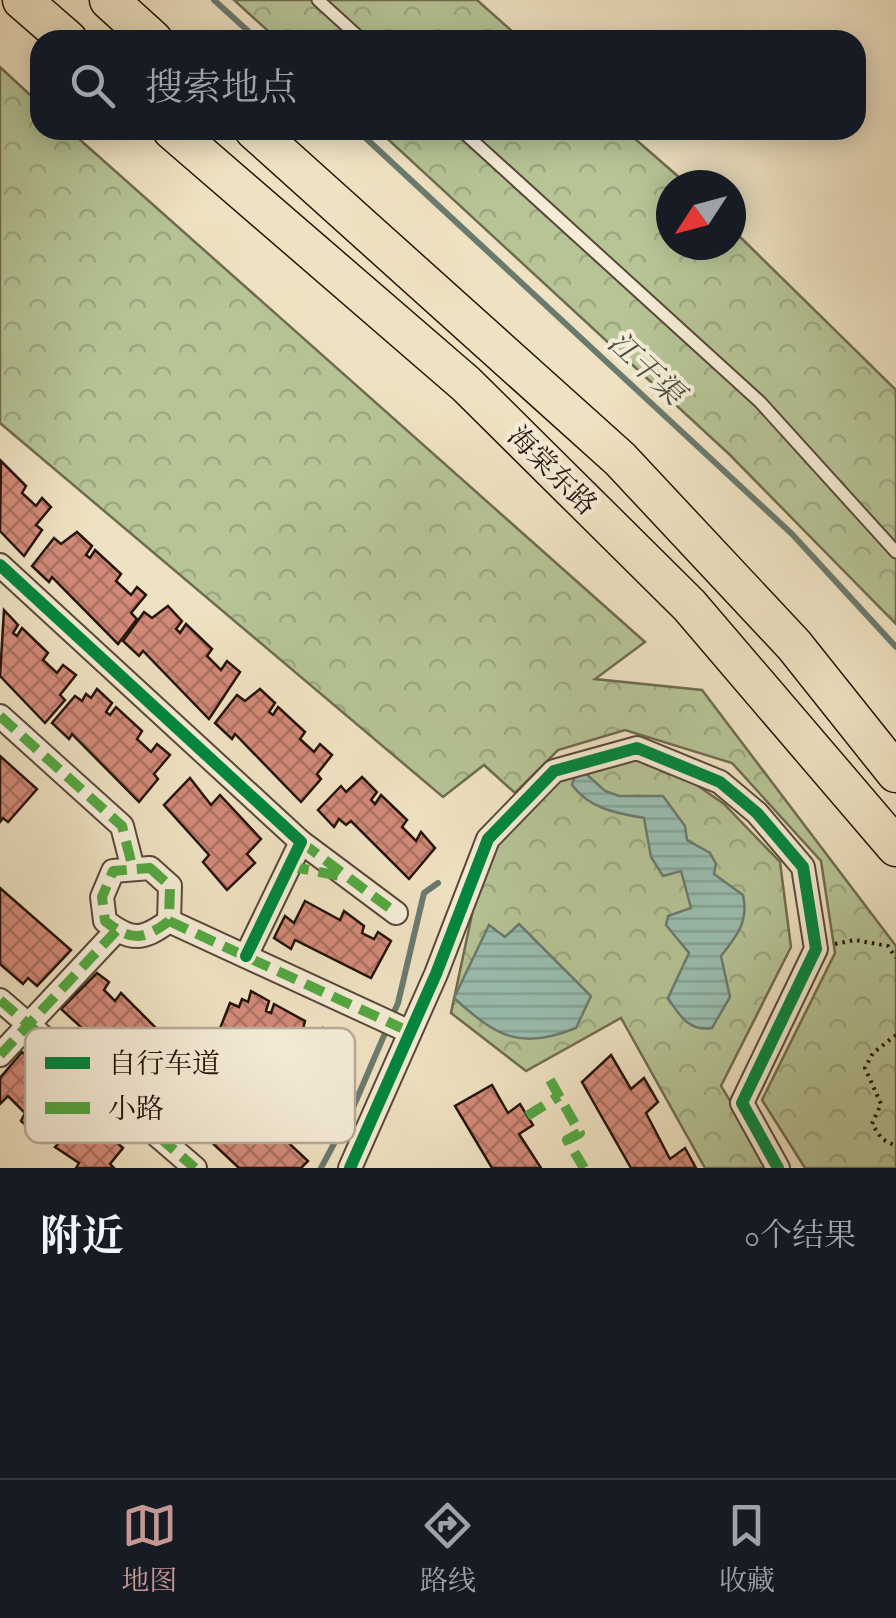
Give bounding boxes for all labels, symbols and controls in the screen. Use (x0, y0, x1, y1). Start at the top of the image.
search box (30, 30, 866, 140)
icon: search (65, 58, 120, 113)
text: 搜索地点 (145, 66, 297, 114)
north arrow (656, 170, 746, 260)
water label: 江干渠 (599, 325, 693, 417)
street label: 海棠东路 (499, 420, 603, 524)
legend (25, 1028, 355, 1143)
text: 自行车道 (108, 1048, 220, 1083)
text: 小路 (108, 1093, 164, 1128)
text: 附近 (40, 1212, 124, 1265)
text: 0个结果 (744, 1217, 856, 1258)
tab: 地图 (121, 1498, 177, 1600)
tab: 路线 (420, 1498, 476, 1600)
tab: 收藏 (719, 1498, 775, 1600)

